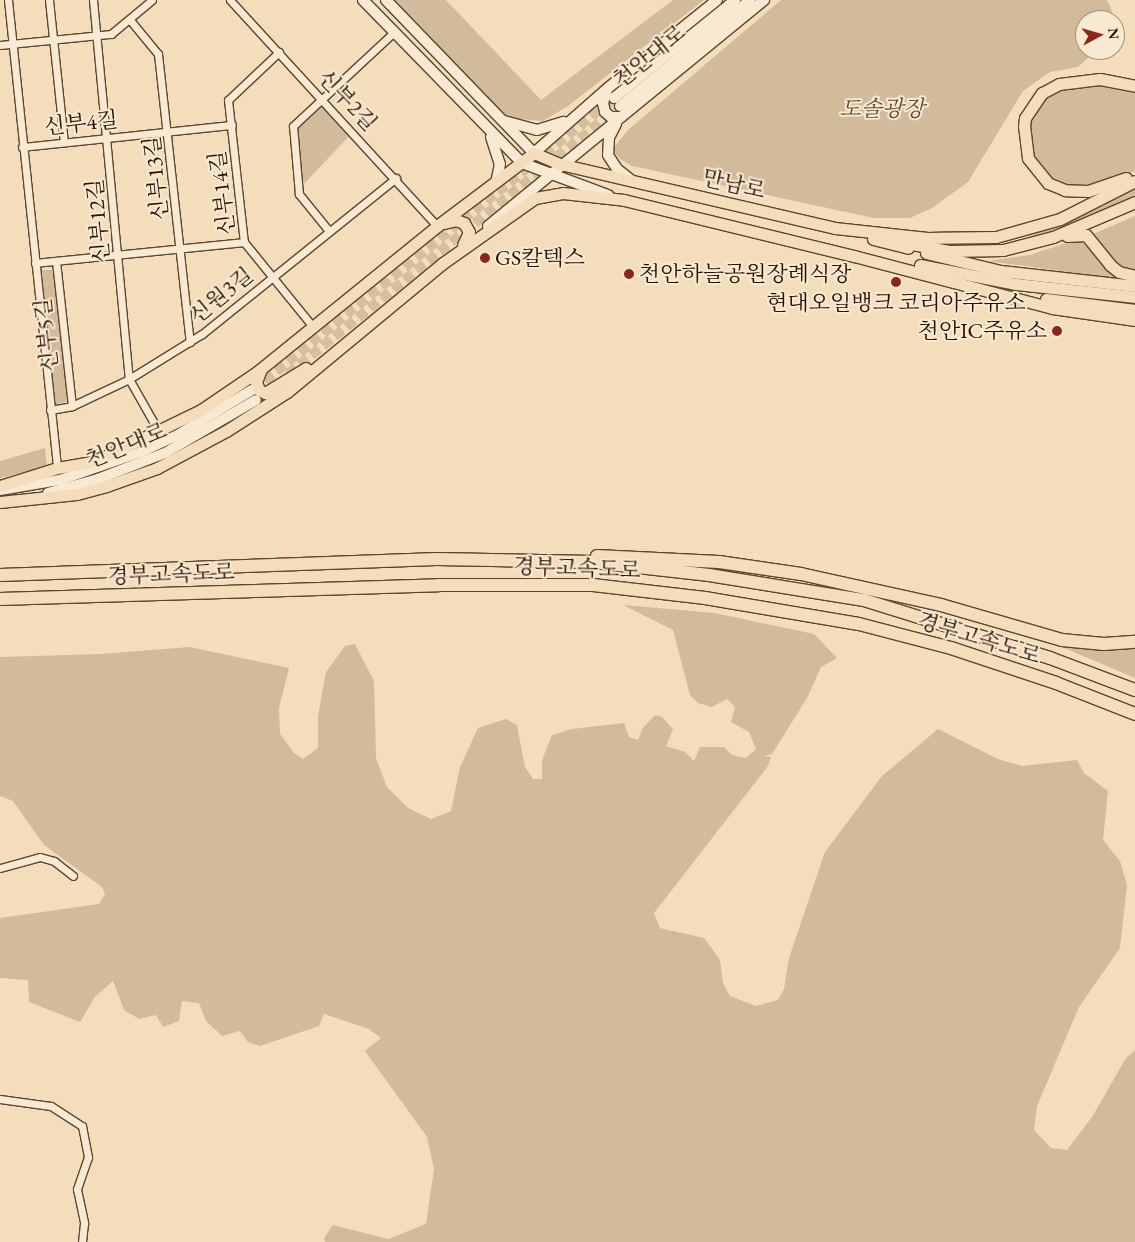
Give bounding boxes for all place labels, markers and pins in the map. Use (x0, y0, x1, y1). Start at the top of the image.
place label: GS칼텍스 (495, 245, 585, 271)
marker: GS칼텍스 (479, 252, 491, 264)
place label: 천안하늘공원장례식장 (639, 261, 852, 287)
marker: 천안하늘공원장례식장 (623, 268, 635, 280)
marker: 현대오일뱅크 코리아주유소 (890, 276, 902, 288)
place label: 현대오일뱅크 코리아주유소 (766, 290, 1026, 316)
place label: 천안IC주유소 (918, 318, 1047, 344)
marker: 천안IC주유소 (1051, 325, 1063, 337)

